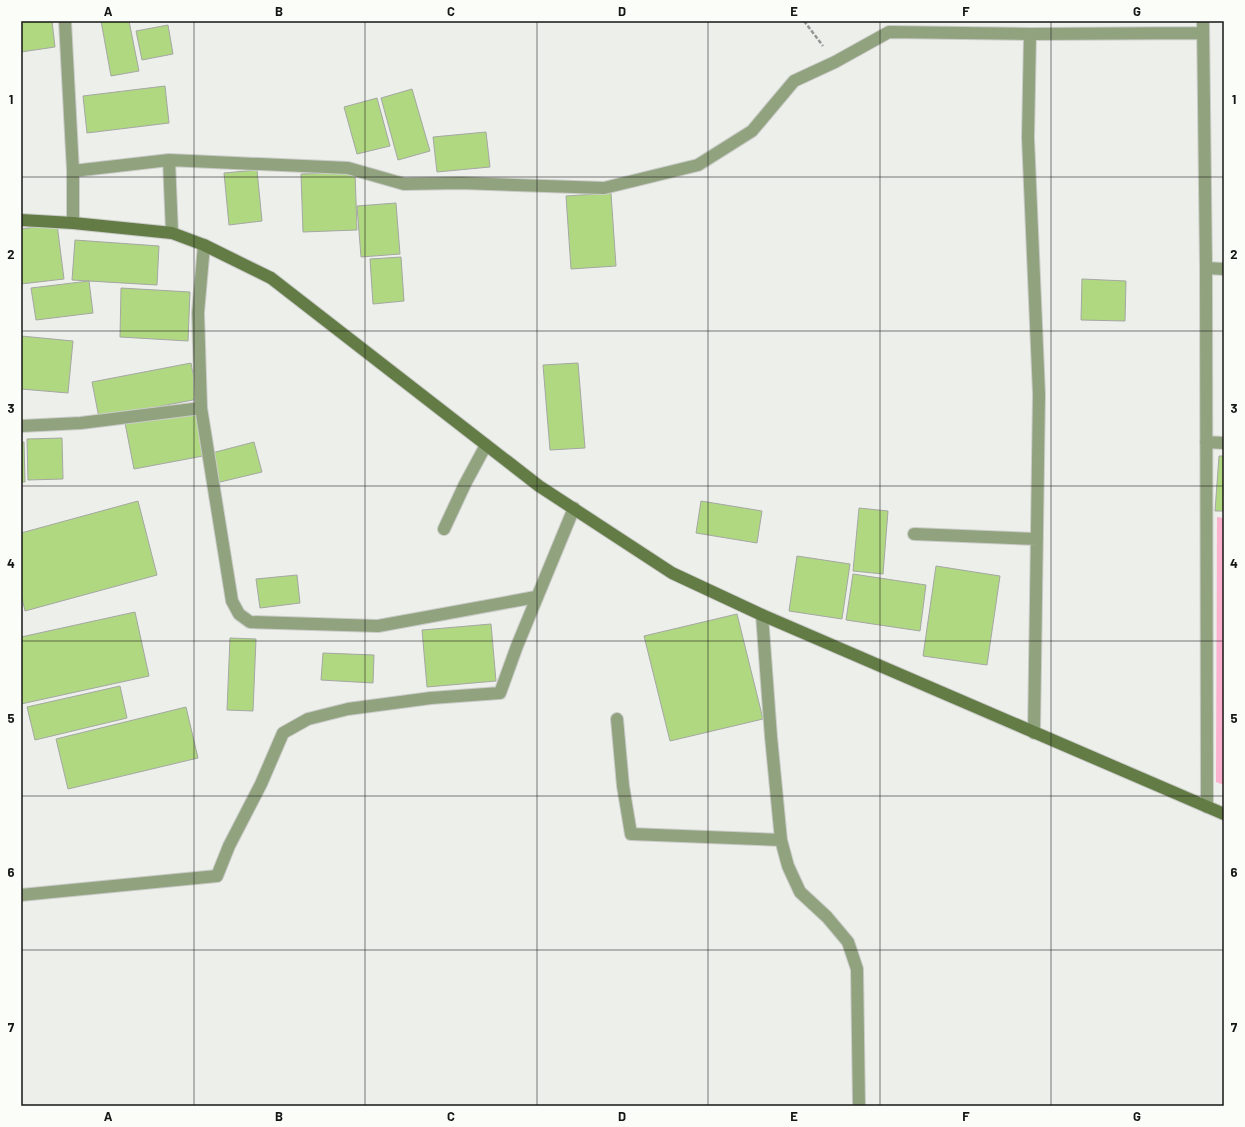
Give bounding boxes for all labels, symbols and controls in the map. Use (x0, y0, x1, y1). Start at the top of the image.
text: A (104, 3, 113, 19)
text: B (275, 3, 283, 19)
text: C (447, 3, 455, 19)
text: D (618, 3, 626, 19)
text: E (790, 3, 798, 19)
text: F (962, 3, 970, 19)
text: G (1133, 3, 1141, 19)
text: 1 (9, 91, 13, 107)
text: 1 (1232, 91, 1236, 107)
text: 2 (7, 246, 15, 262)
text: 2 (1230, 246, 1238, 262)
text: 3 (7, 400, 15, 416)
text: 3 (1230, 400, 1238, 416)
text: 4 (7, 555, 15, 571)
text: 4 (1230, 555, 1238, 571)
text: 5 (7, 710, 15, 726)
text: 5 (1230, 710, 1238, 726)
text: 6 (8, 864, 15, 880)
text: 6 (1231, 864, 1238, 880)
text: 7 (8, 1019, 15, 1035)
text: 7 (1231, 1019, 1238, 1035)
text: A (104, 1108, 113, 1124)
text: B (275, 1108, 283, 1124)
text: C (447, 1108, 455, 1124)
text: D (618, 1108, 626, 1124)
text: E (790, 1108, 798, 1124)
text: F (962, 1108, 970, 1124)
text: G (1133, 1108, 1141, 1124)

